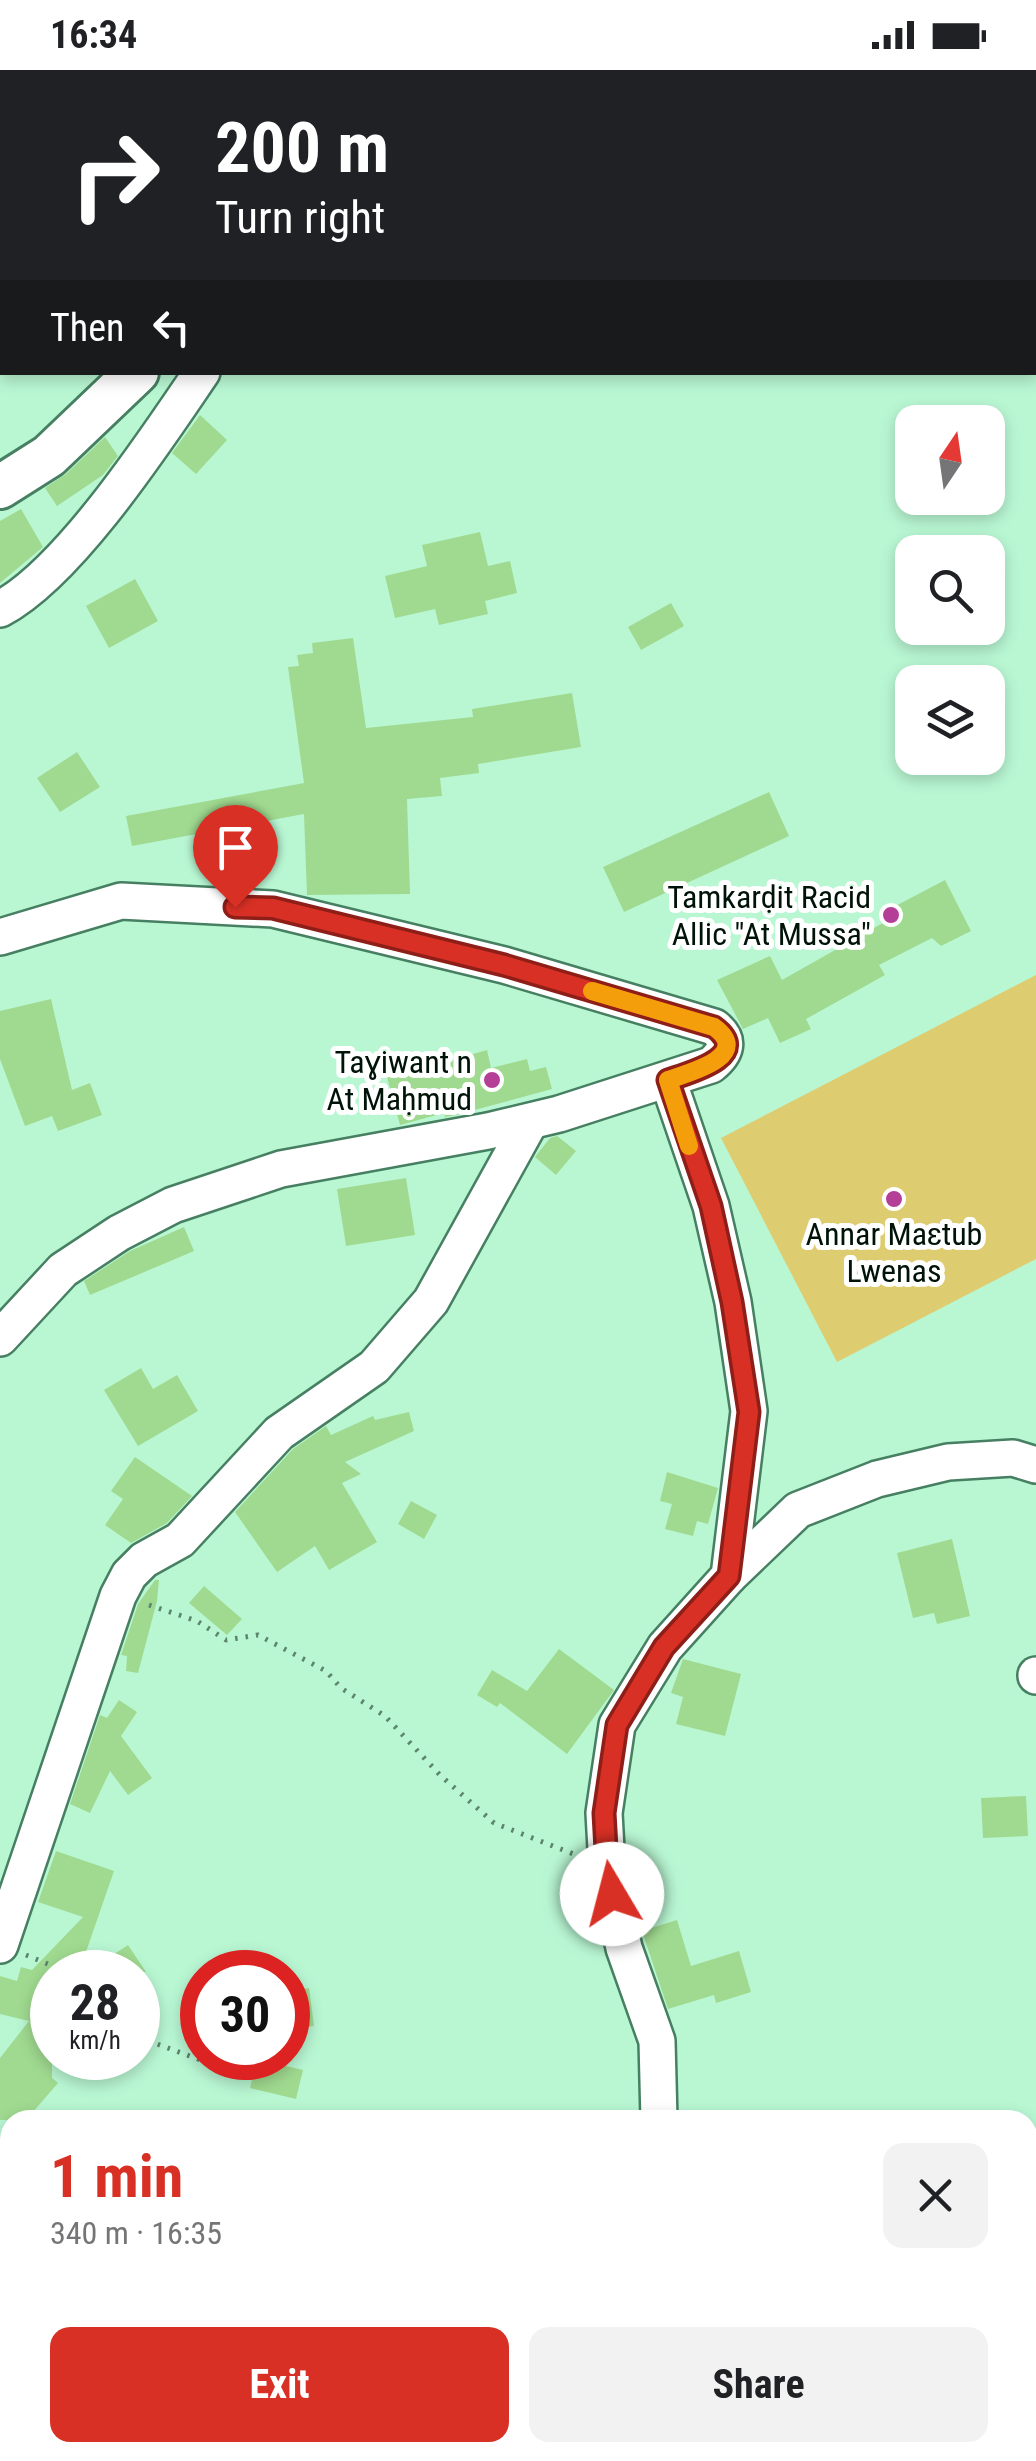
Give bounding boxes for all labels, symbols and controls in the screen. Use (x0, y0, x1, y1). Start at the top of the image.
text: 16:34 (50, 13, 137, 57)
text: 200 m (215, 107, 389, 189)
icon: right (50, 110, 180, 240)
text: Turn right (215, 191, 385, 244)
icon: left (144, 300, 199, 355)
text: Then (50, 306, 124, 350)
north arrow (895, 405, 1005, 515)
map controls (895, 405, 1005, 775)
button: search (895, 535, 1005, 645)
button: layers (895, 665, 1005, 775)
pin (193, 805, 278, 908)
icon: arrive (208, 820, 263, 875)
place label: Tamkarḍit Racid Allic "At Mussa" (667, 878, 871, 953)
marker: Tamkarḍit Racid Allic "At Mussa" (880, 904, 902, 926)
place label: Taɣiwant n At Maḥmud (327, 1043, 472, 1118)
marker: Taɣiwant n At Maḥmud (481, 1069, 503, 1091)
marker: Annar Maɛtub Lwenas (883, 1188, 905, 1210)
place label: Annar Maɛtub Lwenas (806, 1215, 982, 1290)
position arrow (560, 1842, 664, 1946)
speed limit sign: 30 (180, 1950, 310, 2080)
text: 28 (70, 1974, 120, 2032)
text: km/h (69, 2026, 121, 2055)
text: 1 min (50, 2141, 183, 2212)
button: close (883, 2143, 988, 2248)
text: 340 m · 16:35 (50, 2214, 222, 2252)
button: Exit (50, 2327, 509, 2442)
button: Share (529, 2327, 988, 2442)

